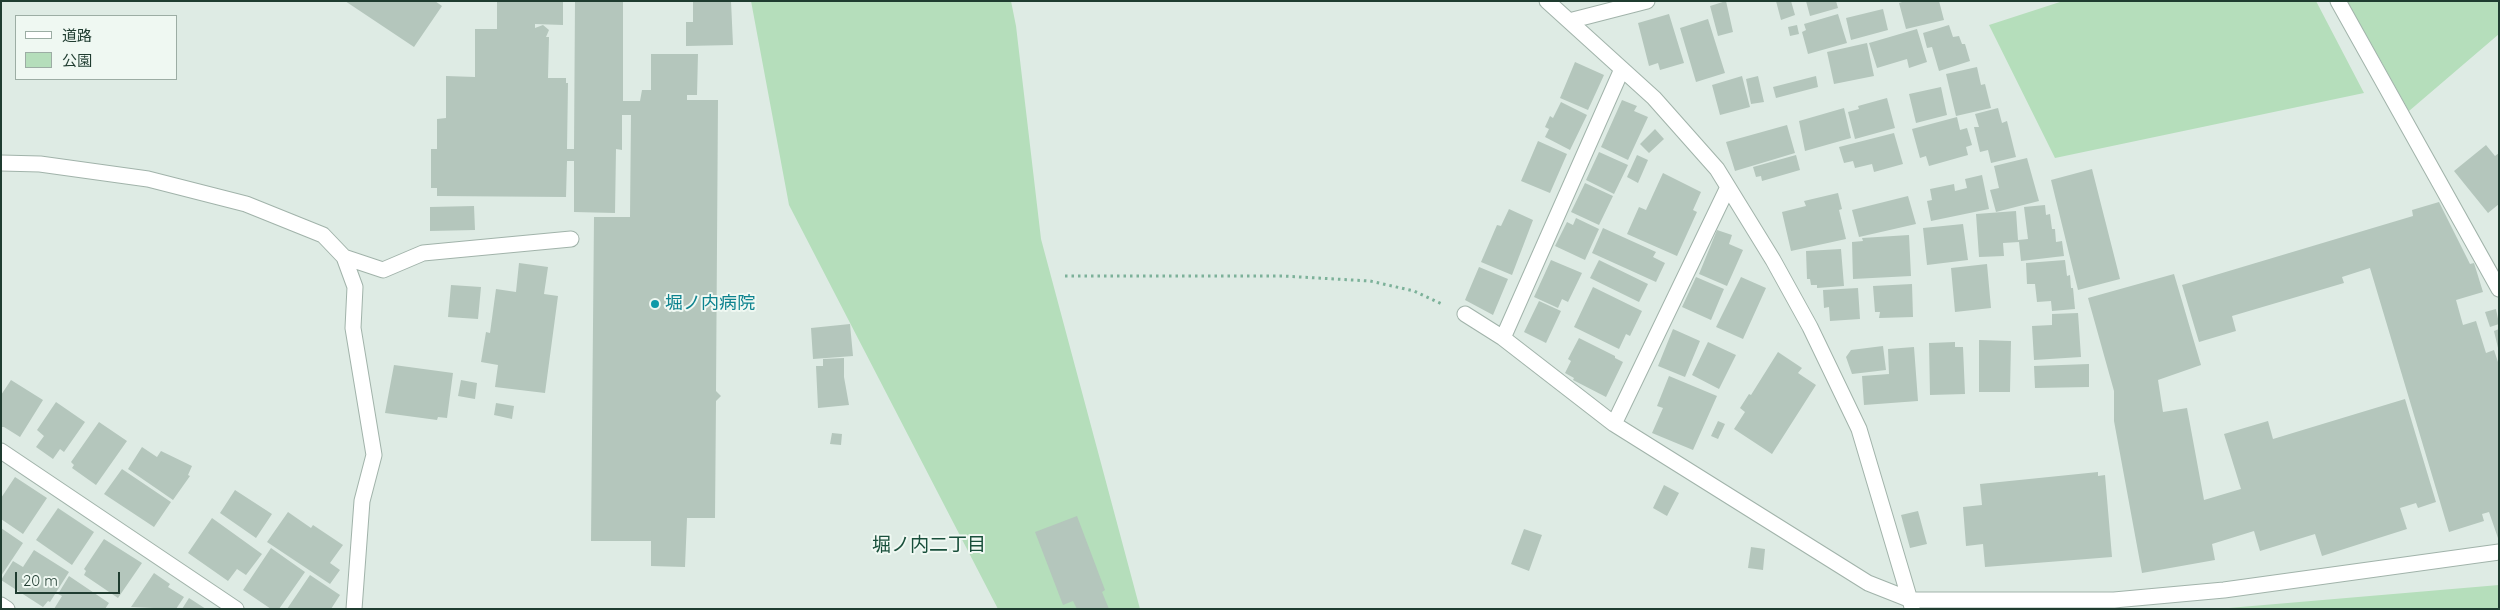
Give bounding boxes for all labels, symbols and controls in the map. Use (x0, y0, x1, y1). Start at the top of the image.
legend (15, 15, 178, 80)
text: 道路 (62, 26, 92, 45)
text: 公園 (62, 51, 92, 70)
place label: 堀ノ内病院 (665, 293, 755, 315)
marker: 堀ノ内病院 (649, 298, 661, 310)
district label: 堀ノ内二丁目 (872, 534, 986, 556)
scale bar (18, 562, 122, 594)
text: 20 m (23, 571, 58, 590)

